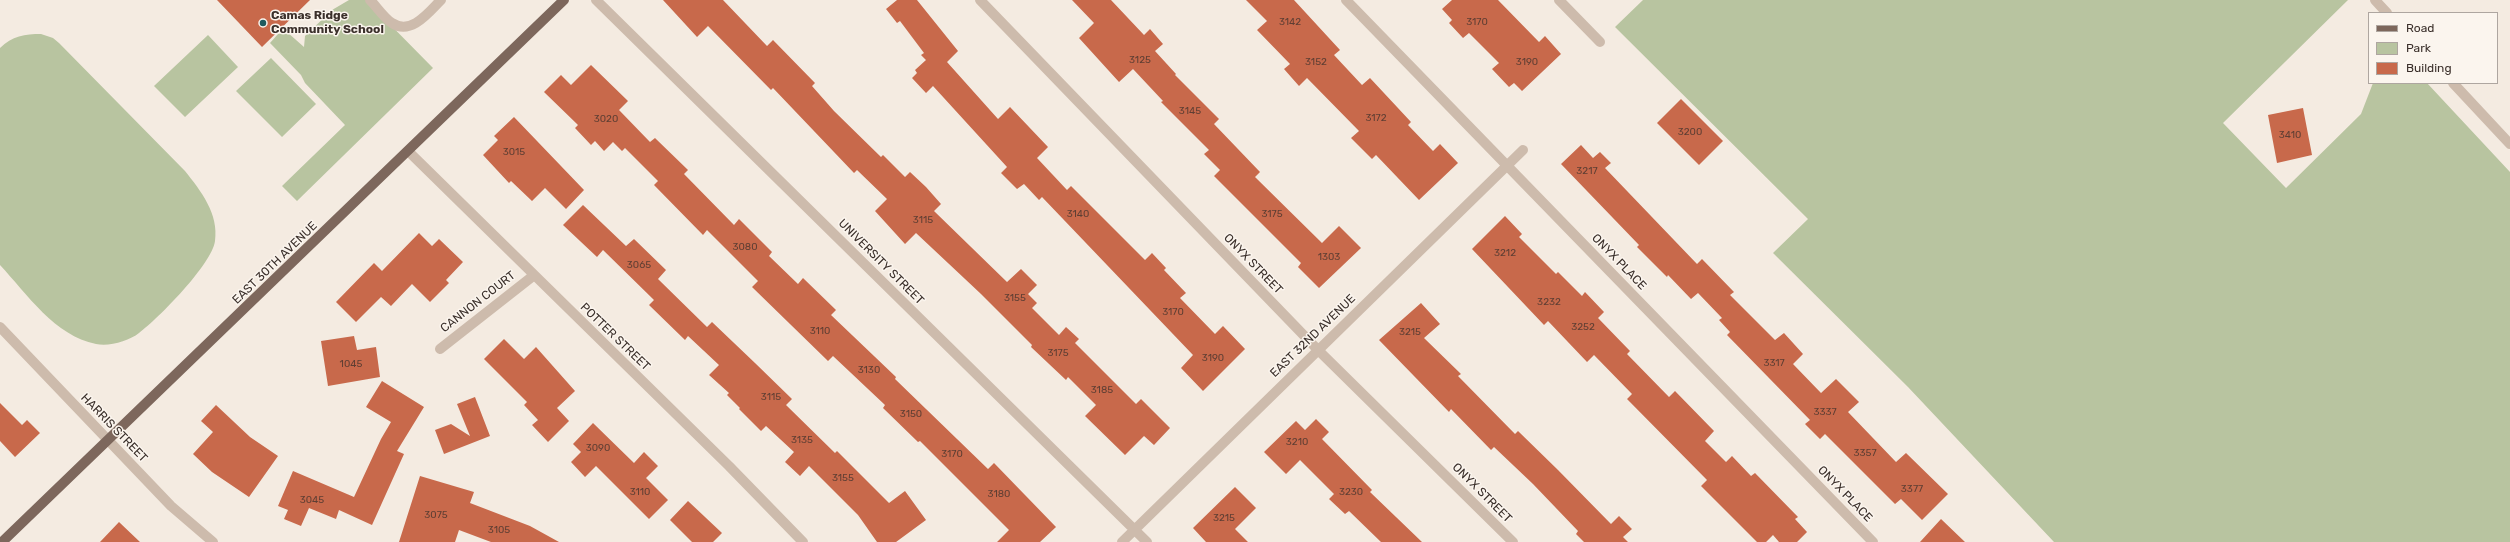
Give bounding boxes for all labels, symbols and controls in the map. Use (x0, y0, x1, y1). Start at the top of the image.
place label: Camas Ridge Community School (271, 9, 384, 37)
legend (2368, 12, 2498, 84)
house number: 3142 (1279, 16, 1301, 28)
house number: 3170 (1466, 16, 1488, 28)
marker: Camas Ridge Community School (258, 18, 268, 28)
text: Road (2406, 21, 2434, 35)
text: Park (2406, 41, 2431, 55)
house number: 3125 (1129, 54, 1151, 66)
house number: 3152 (1305, 56, 1327, 68)
house number: 3190 (1516, 56, 1538, 68)
text: Building (2406, 61, 2452, 75)
house number: 3145 (1179, 105, 1201, 117)
house number: 3172 (1365, 112, 1387, 124)
house number: 3020 (594, 113, 618, 125)
house number: 3200 (1678, 126, 1702, 138)
house number: 3410 (2279, 129, 2301, 141)
house number: 3015 (503, 146, 525, 158)
house number: 3217 (1576, 165, 1598, 177)
house number: 3140 (1067, 208, 1089, 220)
house number: 3175 (1261, 208, 1283, 220)
house number: 3115 (913, 214, 933, 226)
street label: UNIVERSITY STREET (835, 216, 927, 308)
street label: EAST 30TH AVENUE (230, 219, 320, 307)
street label: ONYX STREET (1221, 231, 1285, 297)
street label: ONYX PLACE (1589, 231, 1649, 293)
house number: 3080 (732, 241, 758, 253)
house number: 3212 (1494, 247, 1516, 259)
house number: 1303 (1318, 251, 1340, 263)
house number: 3065 (627, 259, 651, 271)
street label: CANNON COURT (438, 268, 518, 336)
house number: 3155 (1004, 292, 1026, 304)
street label: EAST 32ND AVENUE (1267, 292, 1359, 380)
house number: 3232 (1537, 296, 1561, 308)
street label: POTTER STREET (577, 300, 653, 374)
house number: 3170 (1162, 306, 1184, 318)
house number: 3252 (1571, 321, 1595, 333)
house number: 3110 (810, 325, 830, 337)
house number: 3215 (1399, 326, 1421, 338)
house number: 3175 (1047, 347, 1069, 359)
house number: 3190 (1202, 352, 1224, 364)
house number: 3317 (1763, 357, 1785, 369)
house number: 1045 (340, 358, 362, 370)
house number: 3130 (858, 364, 880, 376)
house number: 3185 (1091, 384, 1113, 396)
street label: HARRIS STREET (78, 391, 150, 465)
house number: 3115 (761, 391, 781, 403)
house number: 3337 (1813, 406, 1837, 418)
house number: 3150 (900, 408, 922, 420)
house number: 3135 (791, 434, 813, 446)
house number: 3210 (1286, 436, 1308, 448)
house number: 3090 (586, 442, 610, 454)
house number: 3357 (1853, 447, 1877, 459)
house number: 3170 (941, 448, 963, 460)
street label: ONYX STREET (1449, 460, 1515, 526)
street label: ONYX PLACE (1815, 463, 1875, 525)
house number: 3155 (832, 472, 854, 484)
house number: 3377 (1901, 483, 1923, 495)
house number: 3110 (630, 486, 650, 498)
house number: 3230 (1339, 486, 1363, 498)
house number: 3180 (988, 488, 1010, 500)
house number: 3045 (300, 494, 324, 506)
house number: 3075 (424, 509, 448, 521)
house number: 3215 (1213, 512, 1235, 524)
house number: 3105 (488, 524, 510, 536)

